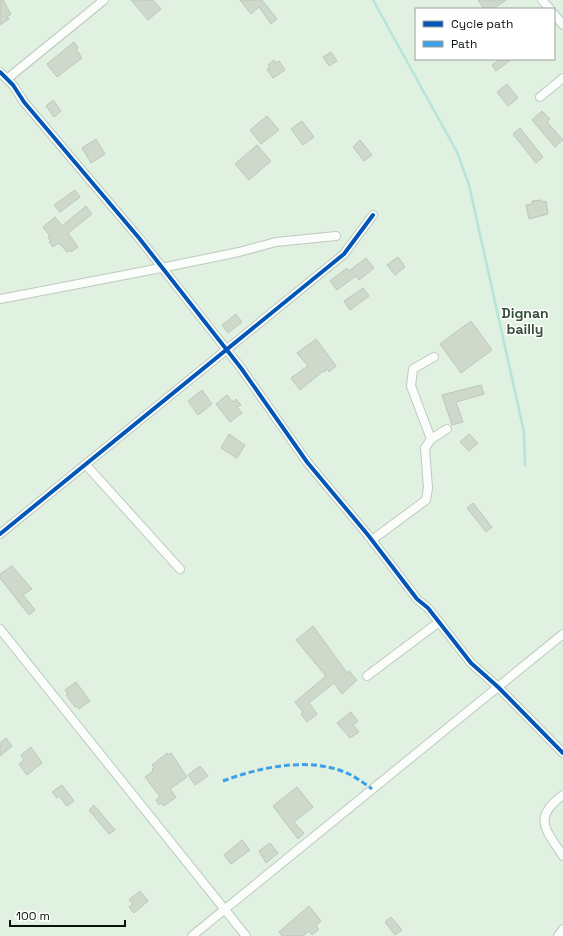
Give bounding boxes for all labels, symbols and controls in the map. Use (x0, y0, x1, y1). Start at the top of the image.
legend (415, 8, 555, 60)
text: Cycle path (451, 16, 513, 32)
text: Path (451, 36, 477, 52)
district label: Dignan bailly (501, 304, 549, 338)
scale bar (10, 902, 125, 928)
text: 100 m (16, 908, 50, 924)

